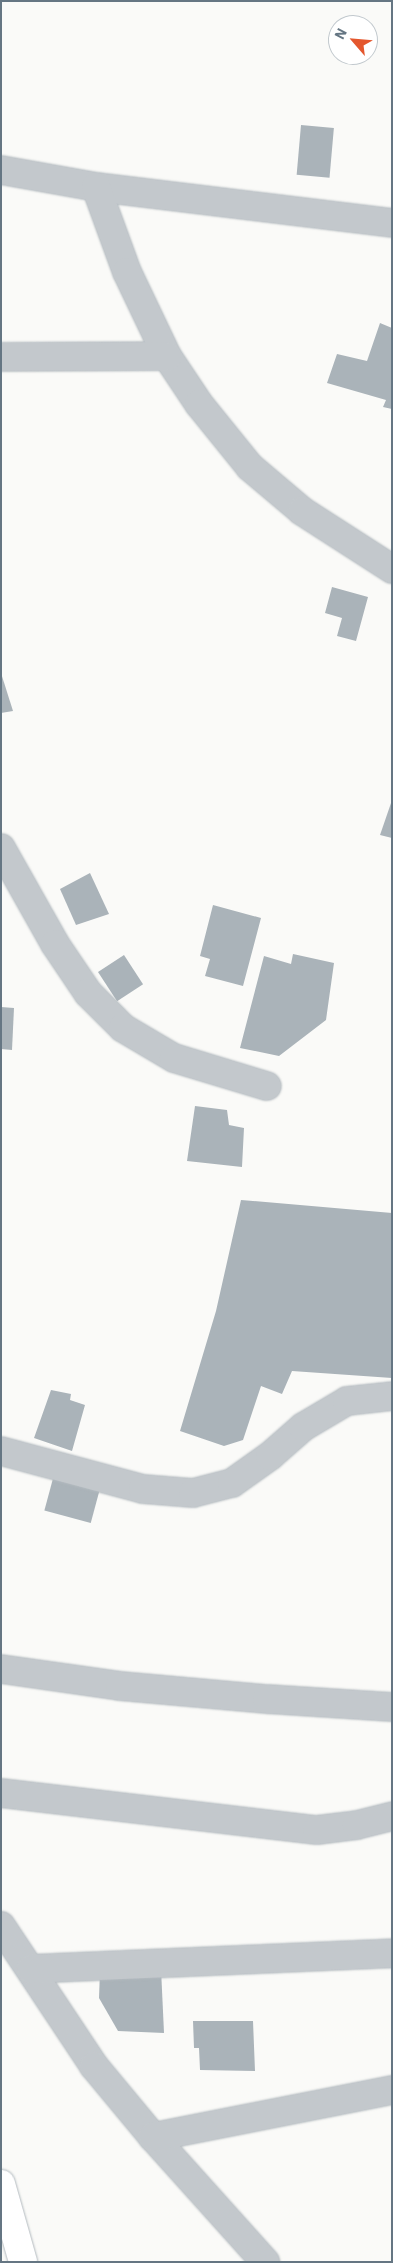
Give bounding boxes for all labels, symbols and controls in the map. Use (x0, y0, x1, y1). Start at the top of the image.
north arrow (328, 15, 378, 65)
text: N (330, 25, 351, 42)

